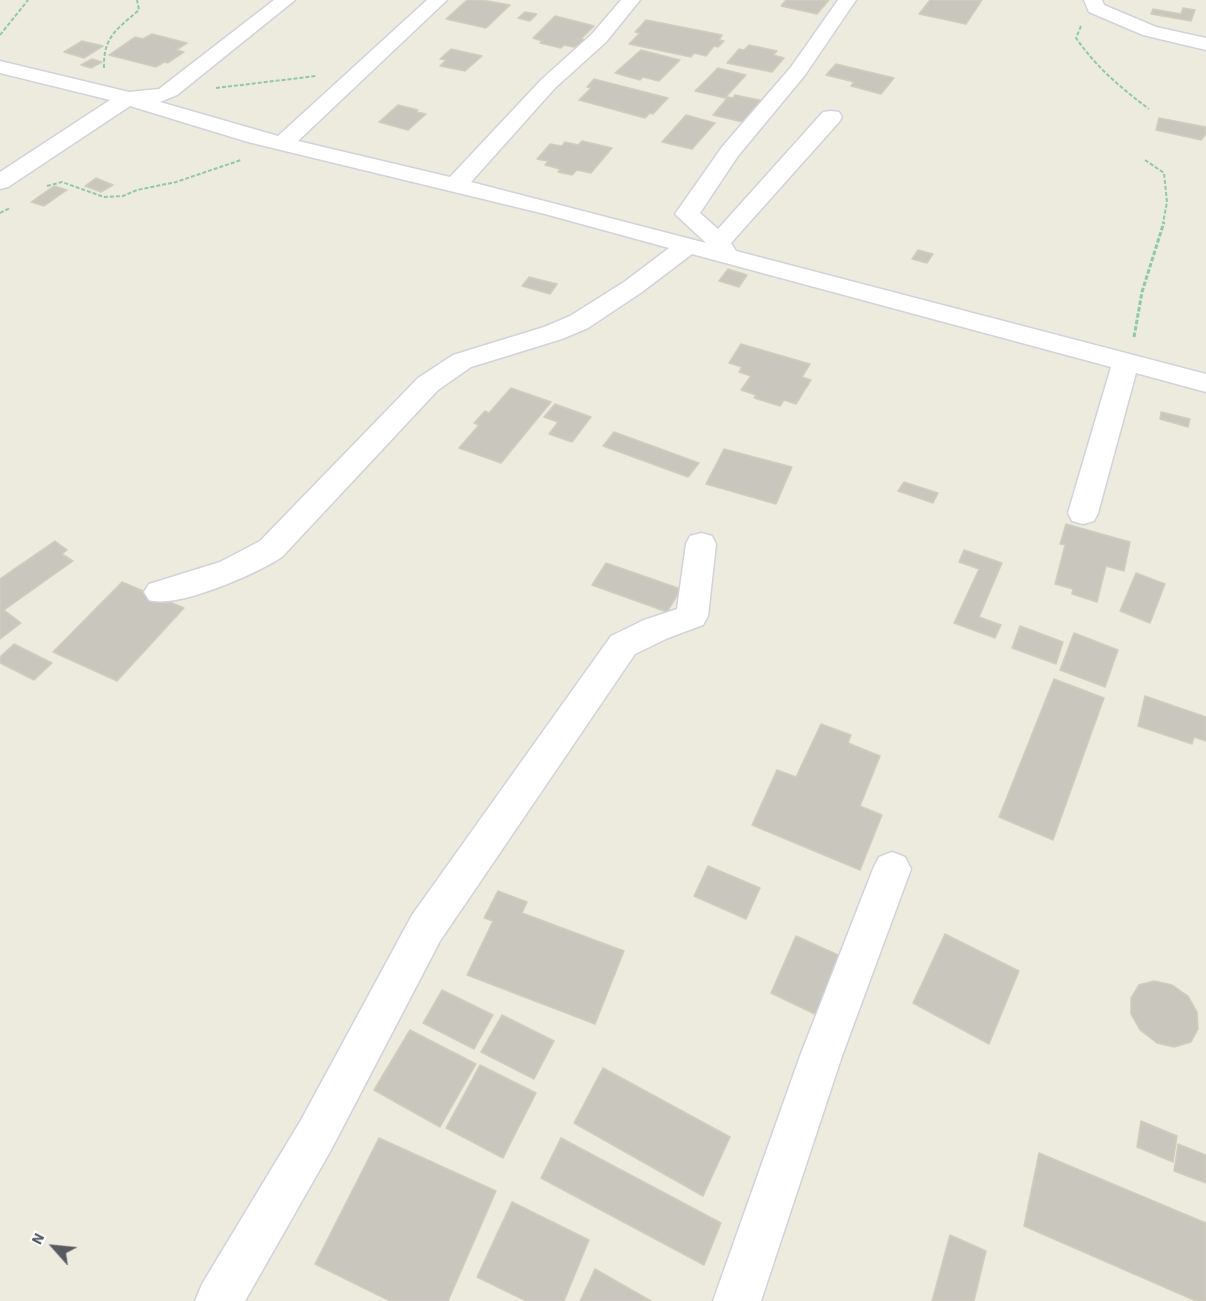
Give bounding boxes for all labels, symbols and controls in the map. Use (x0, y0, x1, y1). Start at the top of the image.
north arrow (24, 1217, 84, 1277)
text: N (26, 1229, 50, 1249)

